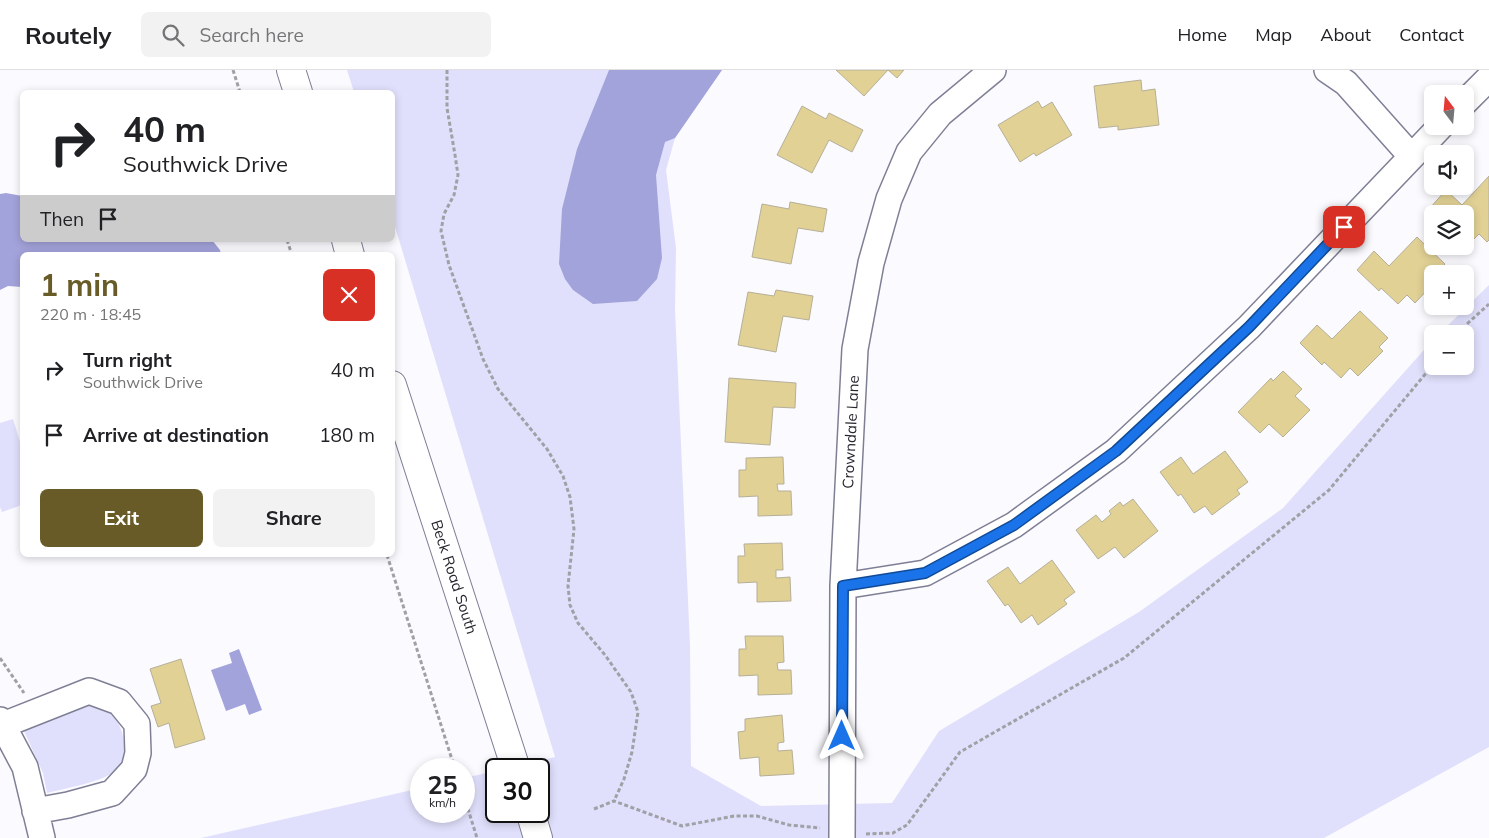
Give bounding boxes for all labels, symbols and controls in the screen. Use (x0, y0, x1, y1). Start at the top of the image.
search box (141, 12, 491, 57)
text: Routely (25, 20, 111, 50)
icon: search (159, 21, 187, 49)
text: Search here (199, 23, 304, 47)
text: Home (1177, 23, 1227, 46)
text: Map (1255, 23, 1292, 46)
text: About (1320, 23, 1371, 46)
text: Contact (1399, 23, 1464, 46)
north arrow (1424, 85, 1474, 135)
map controls (1424, 85, 1474, 375)
text: 40 m (123, 107, 206, 151)
icon: right (40, 110, 105, 175)
button: sound (1424, 145, 1474, 195)
text: Southwick Drive (123, 150, 288, 178)
icon: arrive (94, 205, 122, 233)
button: layers (1424, 205, 1474, 255)
pin (1323, 206, 1365, 248)
text: Then (40, 207, 84, 231)
icon: arrive (1330, 213, 1358, 241)
button: + (1424, 265, 1474, 315)
text: 1 min (40, 266, 119, 304)
button: close (323, 269, 375, 321)
text: 220 m · 18:45 (40, 304, 141, 324)
button: − (1424, 325, 1474, 375)
text: Turn right (83, 348, 172, 372)
icon: right (40, 356, 68, 384)
text: 40 m (331, 358, 375, 382)
text: Southwick Drive (83, 372, 203, 392)
street label: Crowndale Lane (838, 375, 863, 489)
icon: arrive (40, 421, 68, 449)
text: Arrive at destination (83, 423, 269, 447)
text: 180 m (319, 423, 375, 447)
button: Exit (40, 489, 203, 547)
button: Share (213, 489, 375, 547)
street label: Beck Road South (427, 517, 482, 636)
position arrow (815, 709, 867, 761)
speed limit sign: 30 (485, 758, 550, 823)
text: 25 (427, 769, 458, 800)
text: km/h (429, 795, 456, 810)

